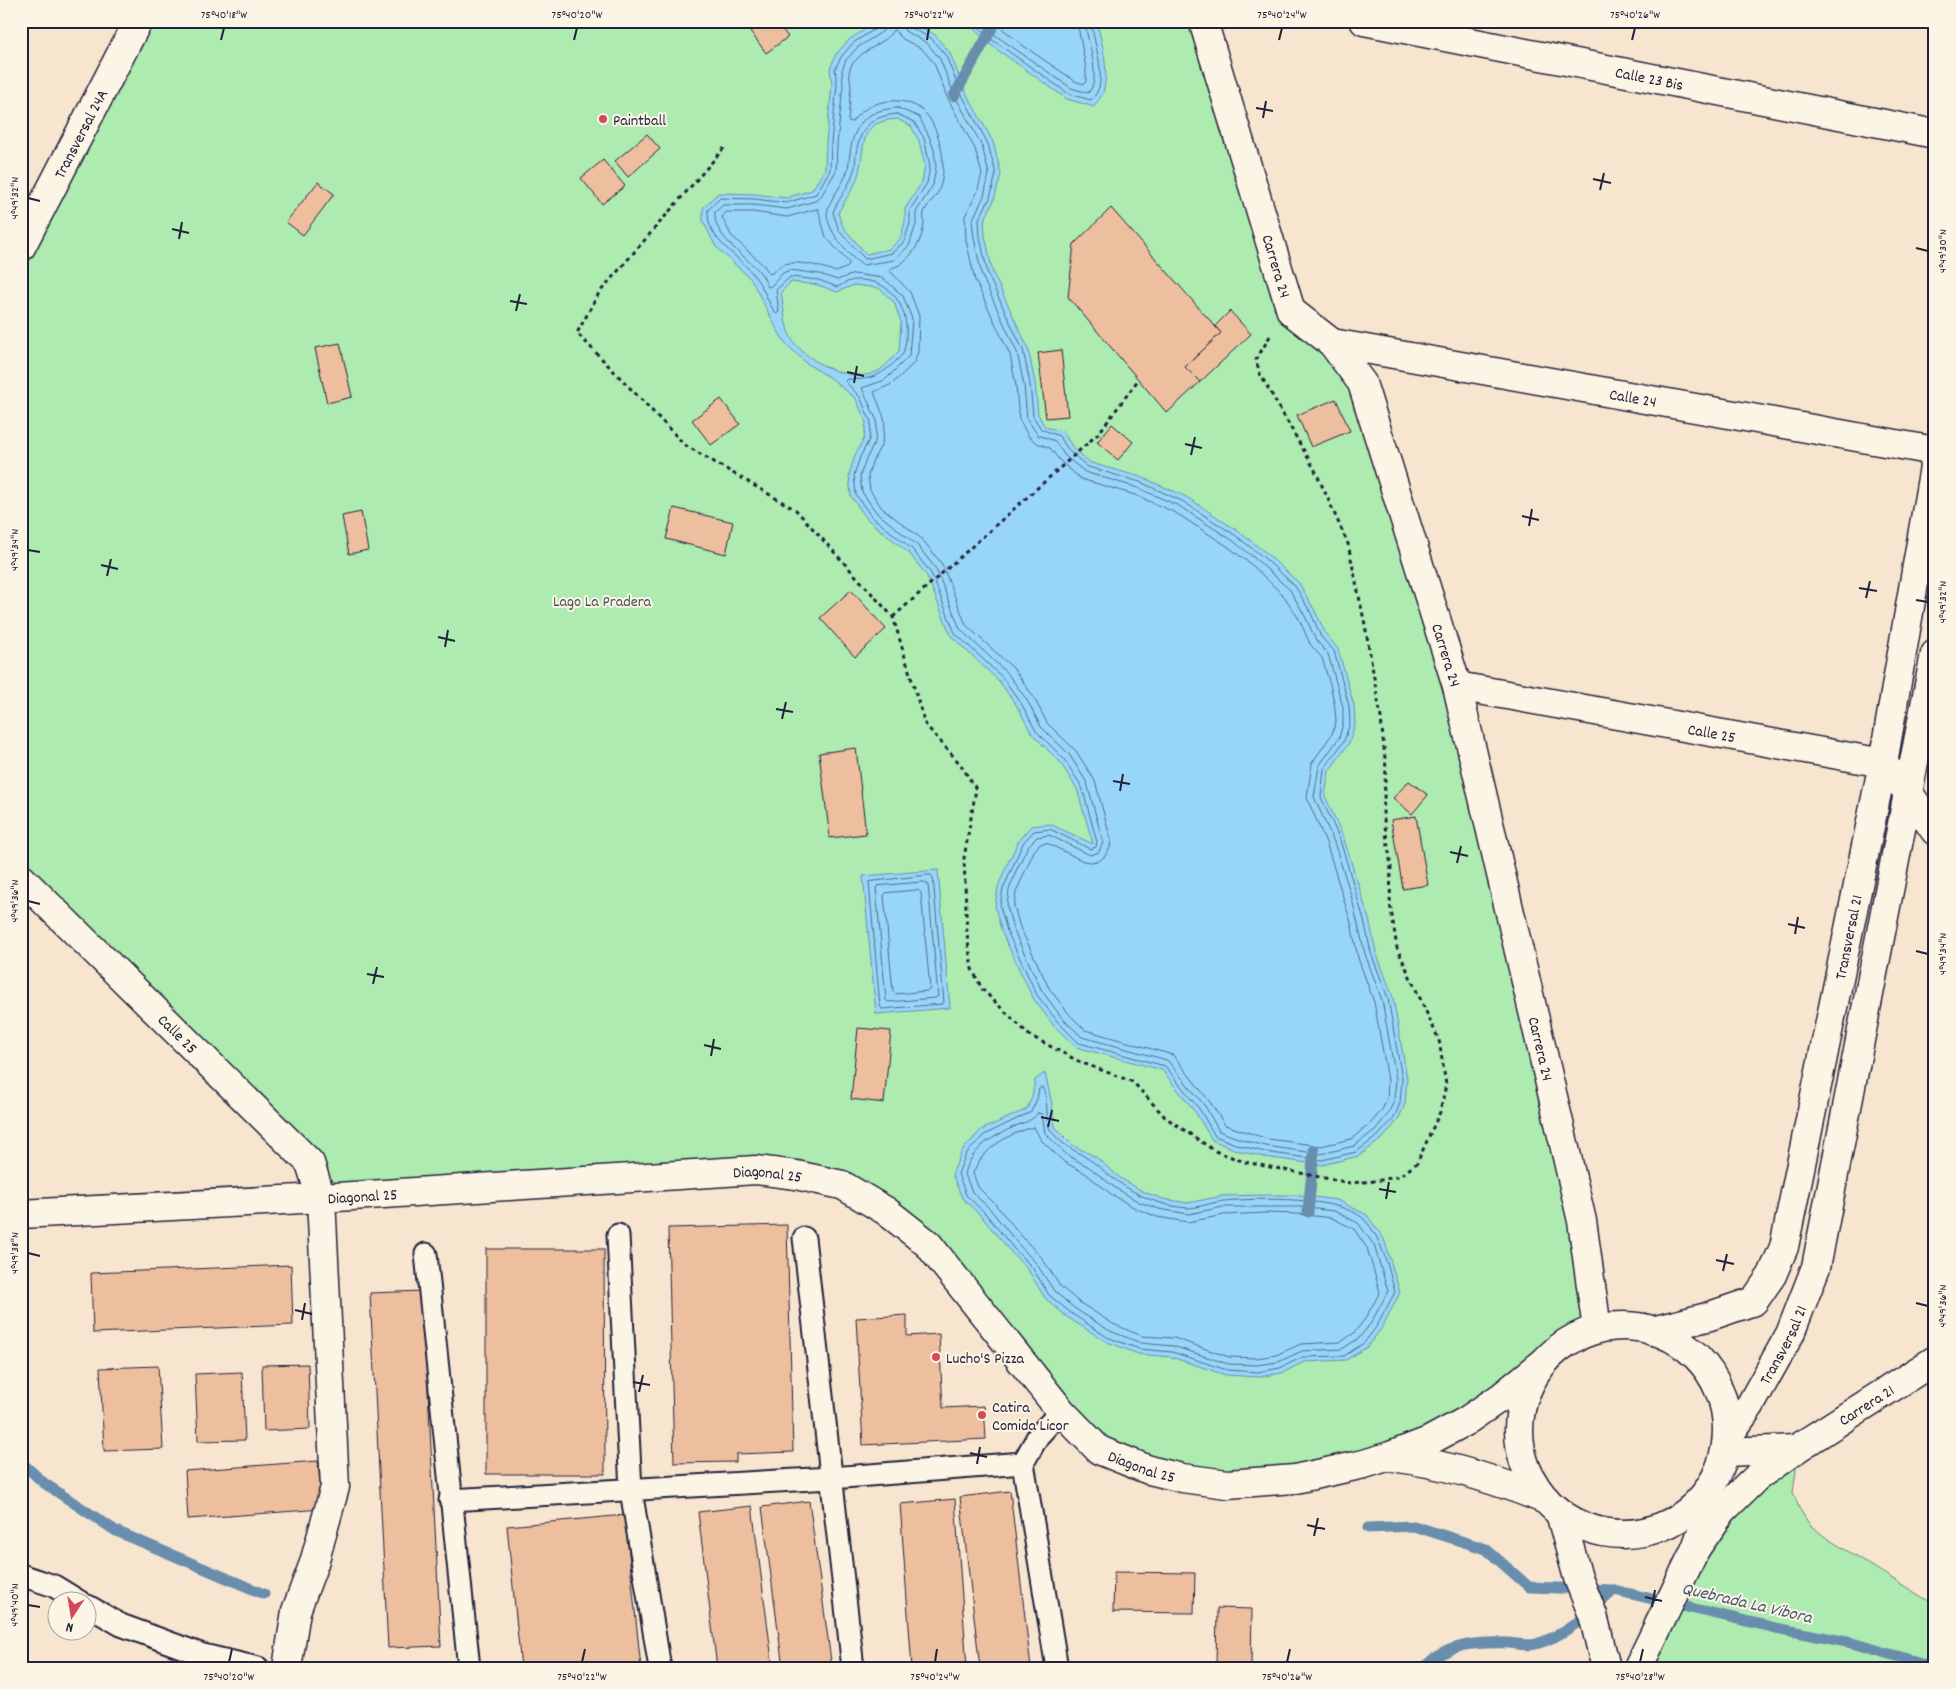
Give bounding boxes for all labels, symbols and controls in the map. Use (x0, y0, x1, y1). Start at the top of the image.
text: 75°40'18"W (201, 7, 247, 24)
text: 75°40'20"W (552, 7, 603, 24)
text: 75°40'22"W (904, 7, 954, 24)
text: 75°40'24"W (1257, 7, 1307, 24)
text: 75°40'26"W (1610, 7, 1660, 24)
street label: Calle 23 Bis (1613, 62, 1685, 98)
street label: Transversal 24A (49, 86, 115, 183)
place label: Paintball (613, 110, 666, 133)
marker: Paintball (597, 113, 609, 125)
text: 4°49'32"N (7, 177, 24, 219)
text: 4°49'30"N (1935, 229, 1952, 273)
street label: Carrera 24 (1254, 232, 1295, 301)
street label: Calle 24 (1607, 384, 1658, 415)
text: 4°49'34"N (7, 529, 24, 571)
text: 4°49'32"N (1935, 581, 1952, 623)
park label: Lago La Pradera (553, 591, 652, 614)
street label: Carrera 24 (1424, 621, 1466, 690)
street label: Calle 25 (1686, 719, 1737, 750)
text: 4°49'36"N (7, 879, 24, 923)
street label: Transversal 21 (1830, 893, 1870, 982)
text: 4°49'34"N (1935, 933, 1952, 975)
street label: Calle 25 (151, 1010, 202, 1060)
street label: Carrera 24 (1521, 1015, 1558, 1084)
street label: Diagonal 25 (732, 1161, 804, 1190)
street label: Diagonal 25 (327, 1184, 398, 1212)
text: 4°49'38"N (7, 1232, 24, 1274)
text: 4°49'36"N (1935, 1284, 1952, 1328)
street label: Transversal 21 (1755, 1303, 1814, 1389)
place label: Lucho'S Pizza (946, 1348, 1025, 1371)
marker: Lucho'S Pizza (930, 1351, 942, 1363)
street label: Carrera 21 (1835, 1380, 1900, 1433)
place label: Catira Comida Licor (992, 1397, 1069, 1438)
marker: Catira Comida Licor (976, 1409, 988, 1421)
street label: Diagonal 25 (1104, 1446, 1177, 1490)
water label: Quebrada La Vibora (1679, 1577, 1816, 1632)
text: 4°49'40"N (7, 1583, 24, 1627)
north arrow (48, 1592, 98, 1642)
text: N (64, 1616, 75, 1637)
text: 75°40'20"W (204, 1669, 255, 1686)
text: 75°40'22"W (557, 1669, 607, 1686)
text: 75°40'24"W (910, 1669, 960, 1686)
text: 75°40'26"W (1262, 1669, 1312, 1686)
text: 75°40'28"W (1615, 1669, 1665, 1686)

